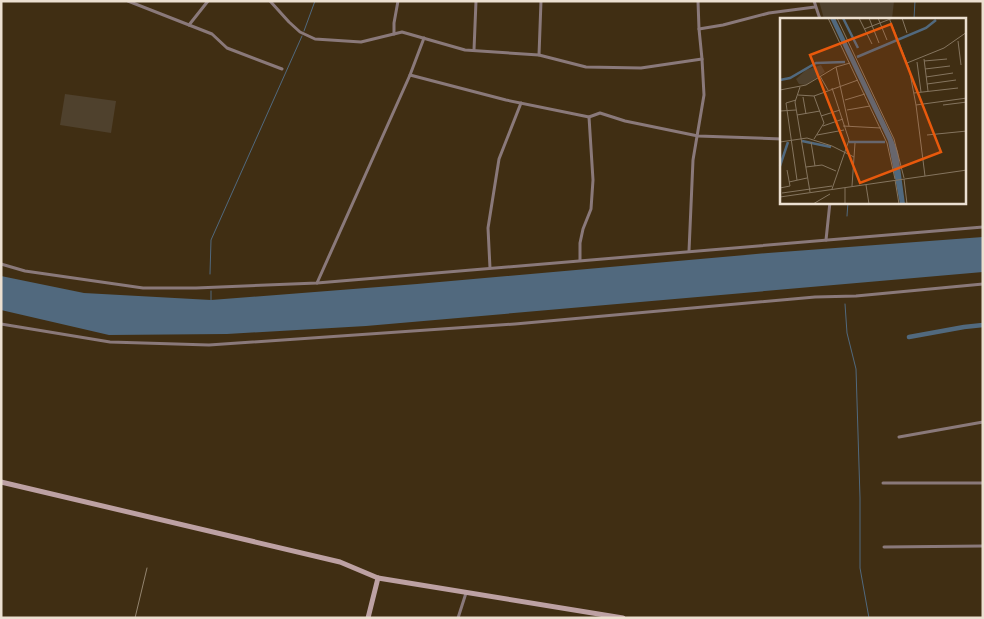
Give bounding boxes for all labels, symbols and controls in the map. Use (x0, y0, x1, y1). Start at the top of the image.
inset map (780, 18, 966, 204)

